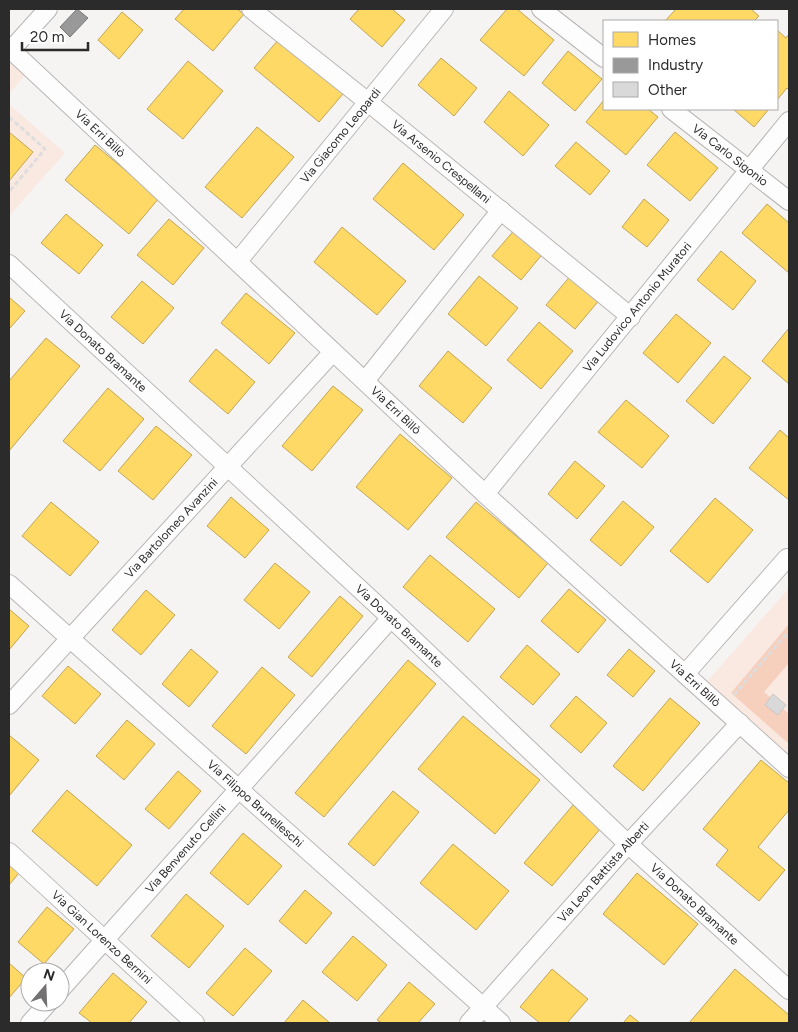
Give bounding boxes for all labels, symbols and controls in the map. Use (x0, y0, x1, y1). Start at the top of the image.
scale bar (22, 20, 89, 52)
legend (603, 20, 778, 110)
text: 20 m (30, 28, 64, 46)
text: Homes (648, 31, 696, 49)
text: Industry (648, 56, 703, 74)
text: Other (648, 81, 687, 99)
street label: Via Giacomo Leopardi (298, 85, 384, 186)
street label: Via Erri Billò (72, 107, 128, 160)
street label: Via Arsenio Crespellani (389, 117, 493, 206)
street label: Via Carlo Sigonio (689, 121, 771, 189)
street label: Via Ludovico Antonio Muratori (580, 239, 694, 375)
street label: Via Donato Bramante (56, 307, 150, 395)
street label: Via Erri Billò (368, 384, 424, 437)
street label: Via Bartolomeo Avanzini (122, 475, 221, 581)
street label: Via Donato Bramante (353, 582, 446, 671)
street label: Via Erri Billò (667, 657, 723, 710)
street label: Via Filippo Brunelleschi (204, 757, 306, 850)
street label: Via Benvenuto Cellini (142, 802, 229, 896)
street label: Via Leon Battista Alberti (555, 819, 652, 925)
street label: Via Donato Bramante (647, 861, 742, 948)
street label: Via Gian Lorenzo Bernini (49, 888, 155, 987)
north arrow (20, 962, 70, 1012)
text: N (41, 965, 57, 985)

